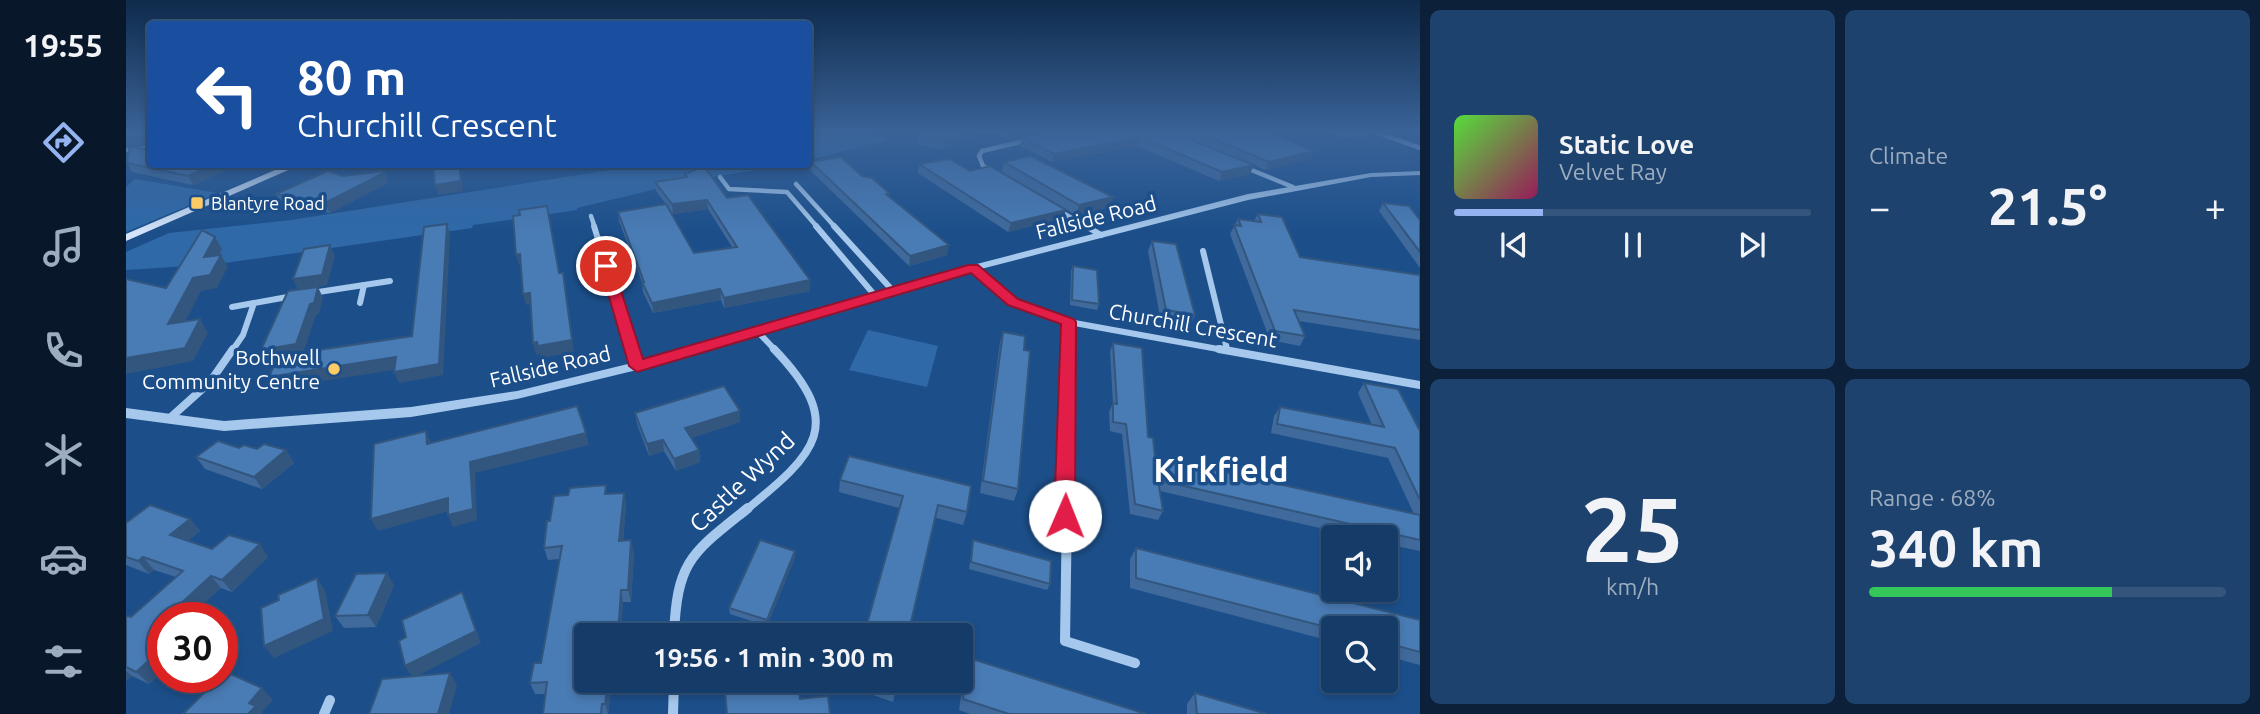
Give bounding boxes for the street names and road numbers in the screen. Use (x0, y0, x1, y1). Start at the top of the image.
street label: Fallside Road (1033, 190, 1159, 244)
street label: Churchill Crescent (1107, 298, 1279, 352)
street label: Fallside Road (487, 340, 613, 392)
street label: Castle Wynd (684, 427, 800, 537)

